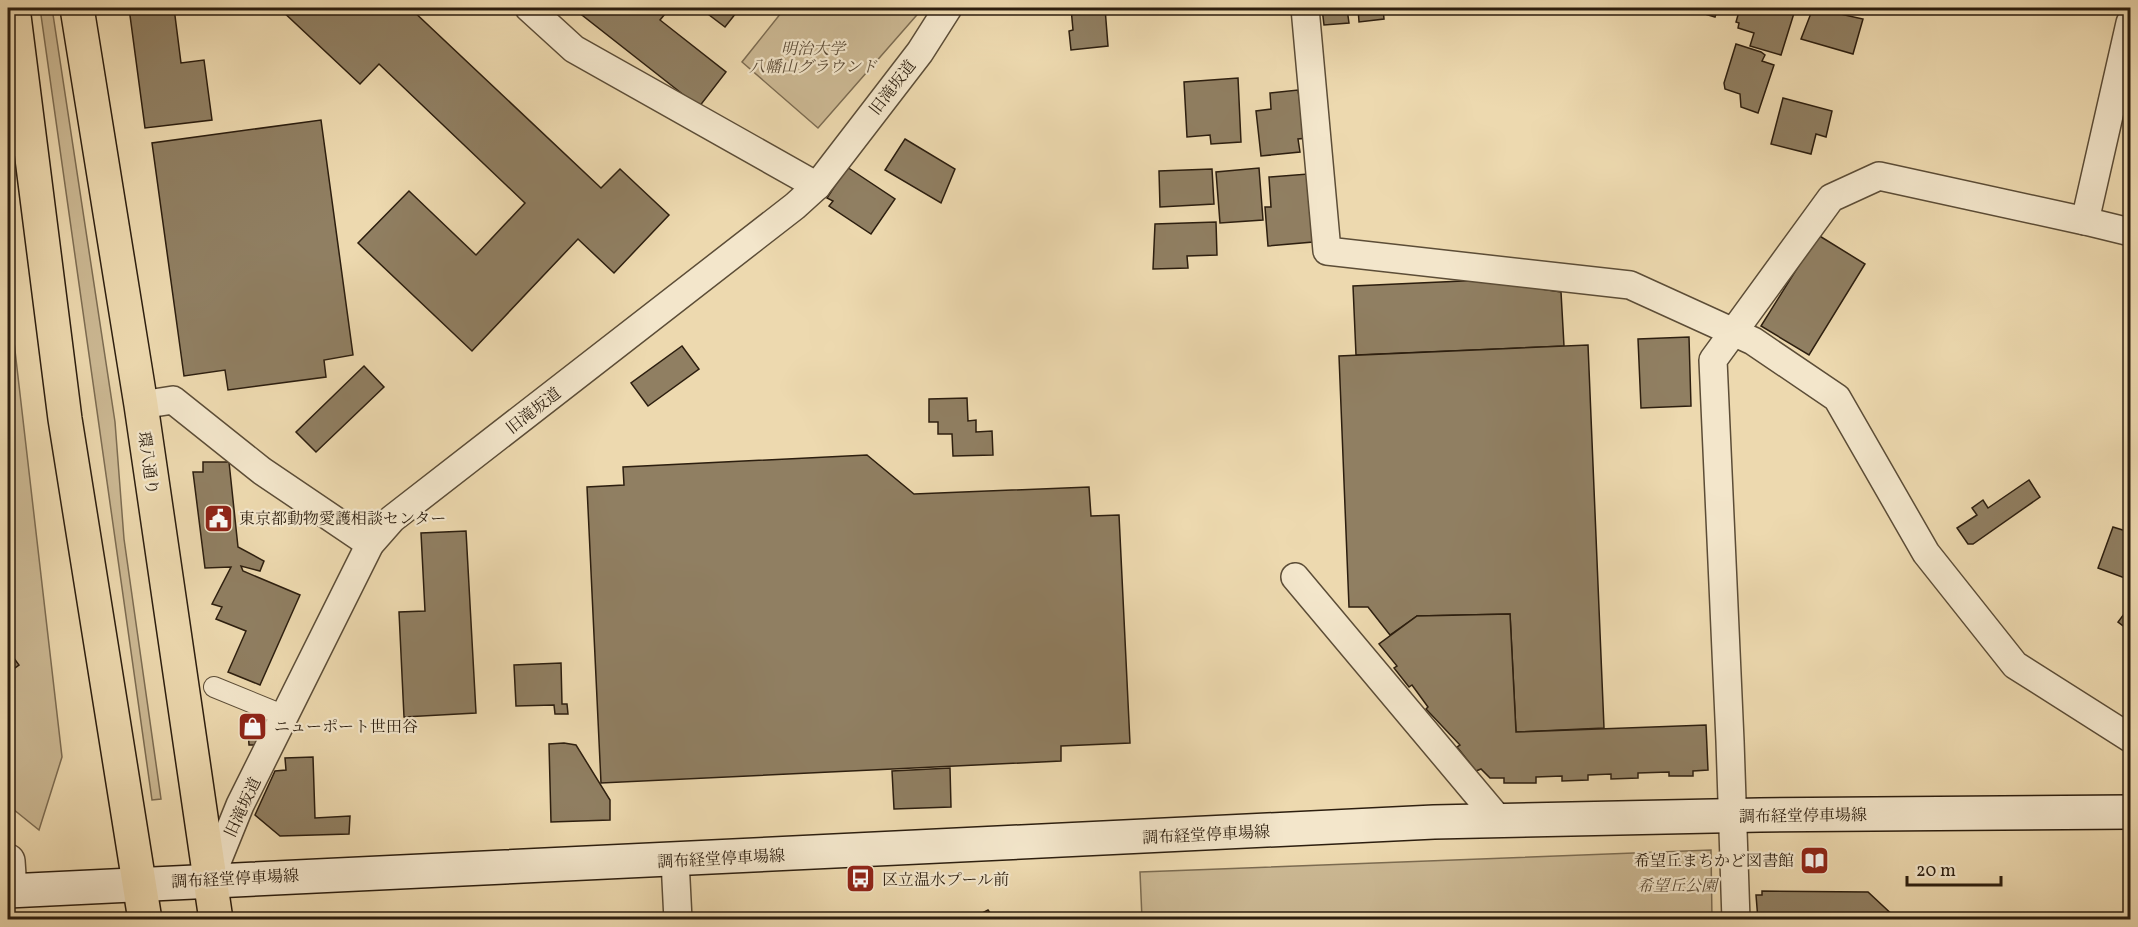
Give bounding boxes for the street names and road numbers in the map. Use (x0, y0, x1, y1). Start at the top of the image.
street label: 旧滝坂道 (865, 56, 922, 120)
street label: 旧滝坂道 (502, 383, 566, 440)
street label: 環八通り (132, 430, 162, 497)
street label: 旧滝坂道 (220, 774, 267, 842)
street label: 調布経堂停車場線 (1739, 805, 1867, 829)
street label: 調布経堂停車場線 (1142, 822, 1271, 850)
street label: 調布経堂停車場線 (657, 846, 786, 874)
street label: 調布経堂停車場線 (171, 866, 300, 894)

